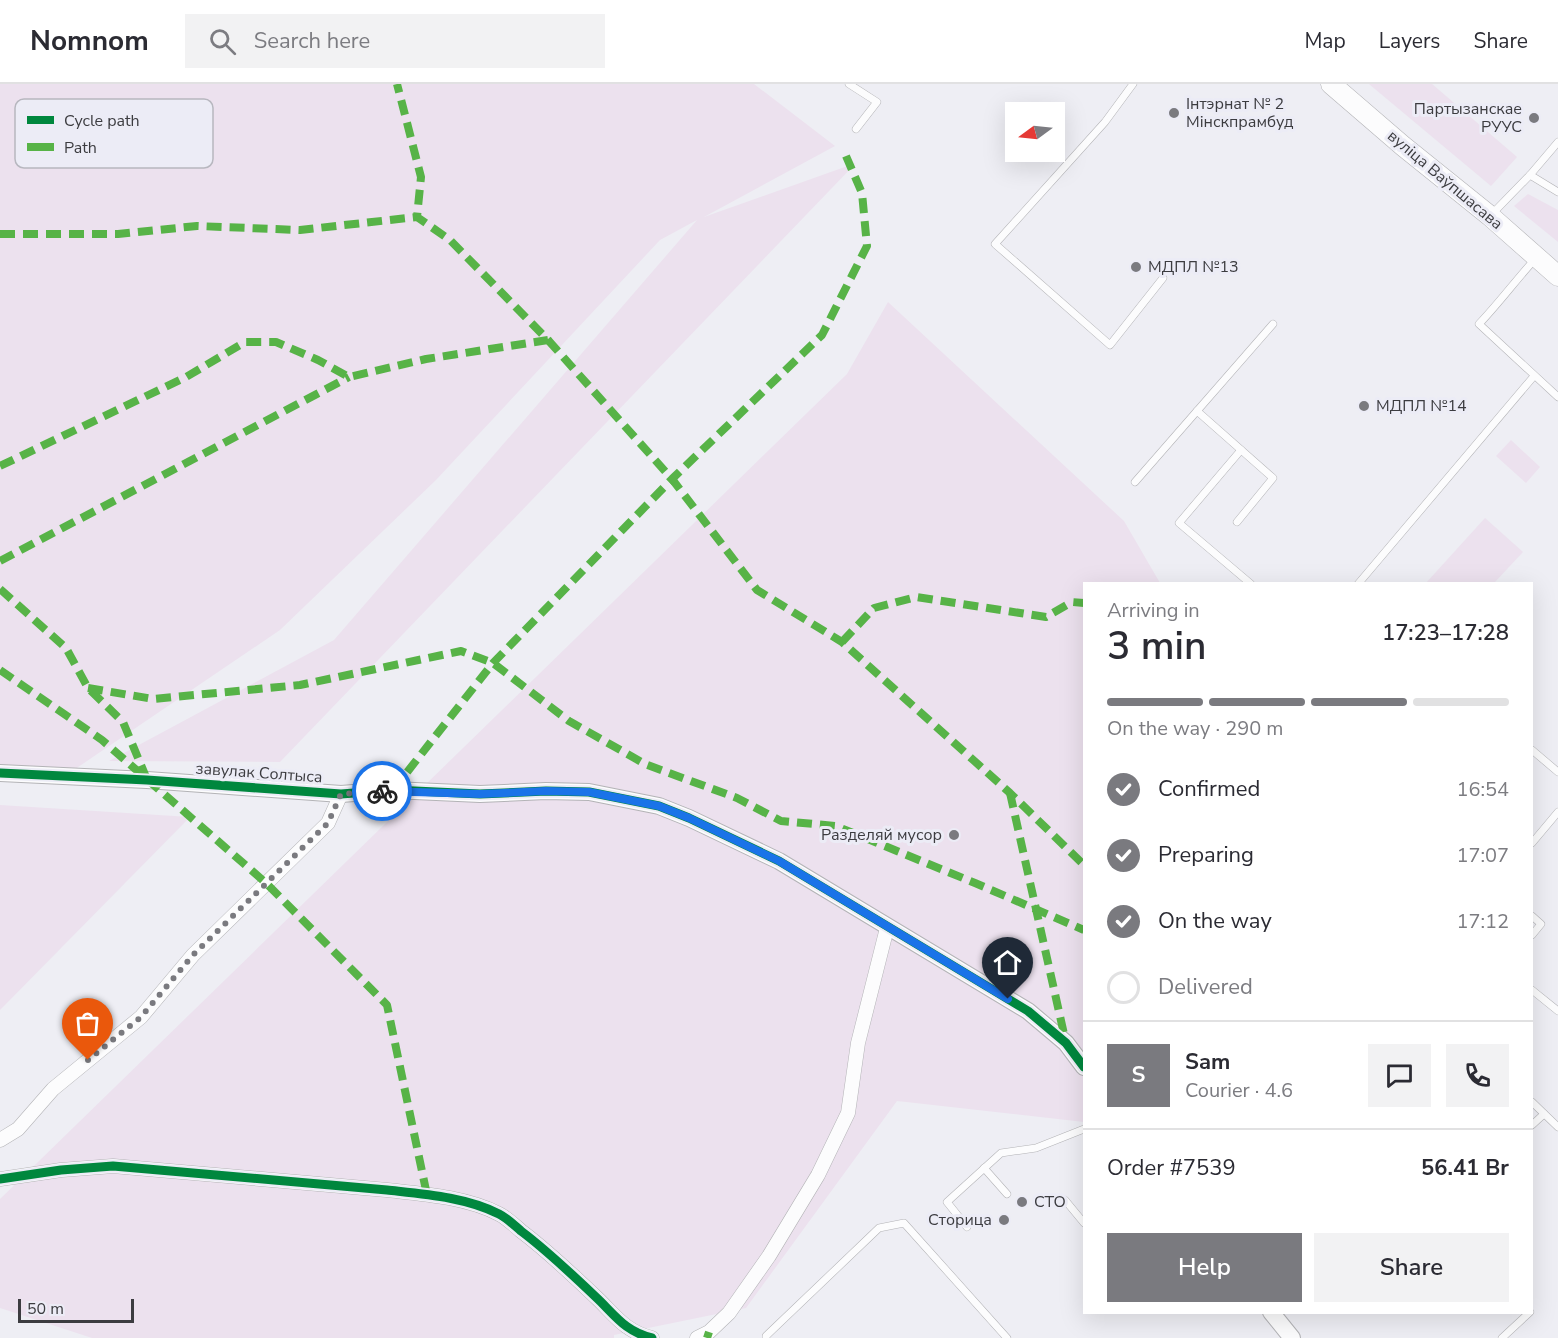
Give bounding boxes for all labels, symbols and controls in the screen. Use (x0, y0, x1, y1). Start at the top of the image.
search box (185, 14, 605, 68)
text: Nomnom (30, 22, 149, 60)
icon: search (206, 25, 239, 58)
text: Search here (254, 26, 370, 56)
text: Map (1304, 27, 1346, 55)
text: Layers (1379, 27, 1440, 55)
text: Share (1473, 27, 1528, 55)
place label: Інтэрнат № 2 Мінскпрамбуд (1186, 93, 1294, 133)
place label: Партызанскае РУУС (1414, 98, 1522, 138)
legend (15, 99, 213, 168)
north arrow (1005, 102, 1065, 162)
map controls (1005, 102, 1065, 162)
marker: Інтэрнат № 2 Мінскпрамбуд (1167, 106, 1181, 120)
text: Cycle path (64, 110, 140, 132)
marker: Партызанскае РУУС (1527, 111, 1541, 125)
street label: вуліца Ваўпшасава (1383, 125, 1507, 235)
text: Path (64, 137, 97, 159)
place label: МДПЛ №13 (1148, 256, 1239, 278)
marker: МДПЛ №13 (1129, 260, 1143, 274)
place label: МДПЛ №14 (1376, 395, 1467, 417)
marker: МДПЛ №14 (1357, 399, 1371, 413)
text: Arriving in (1107, 597, 1200, 624)
text: 17:23–17:28 (1382, 618, 1509, 648)
text: 3 min (1107, 620, 1206, 673)
text: On the way · 290 m (1107, 715, 1283, 742)
street label: завулак Солтыса (195, 758, 323, 788)
courier (352, 761, 412, 821)
icon: check (1107, 773, 1140, 806)
text: Confirmed (1158, 774, 1260, 804)
icon: bike (366, 775, 399, 808)
text: 16:54 (1456, 776, 1509, 803)
place label: Разделяй мусор (821, 824, 942, 846)
marker: Разделяй мусор (947, 828, 961, 842)
icon: check (1107, 839, 1140, 872)
text: Preparing (1158, 840, 1254, 870)
text: 17:07 (1456, 842, 1509, 869)
icon: check (1107, 905, 1140, 938)
text: On the way (1158, 906, 1272, 936)
text: 17:12 (1456, 908, 1509, 935)
pin (982, 937, 1033, 999)
icon: home (991, 946, 1024, 979)
text: Delivered (1158, 972, 1253, 1002)
pin (62, 998, 113, 1060)
icon: bag (71, 1007, 104, 1040)
button: chat (1368, 1044, 1431, 1107)
button: phone (1446, 1044, 1509, 1107)
text: Sam (1185, 1047, 1230, 1077)
text: S (1132, 1060, 1145, 1090)
text: Courier · 4.6 (1185, 1077, 1293, 1104)
text: Order #7539 (1107, 1153, 1236, 1183)
text: 56.41 Br (1421, 1153, 1509, 1183)
place label: СТО (1034, 1191, 1066, 1213)
marker: СТО (1015, 1195, 1029, 1209)
place label: Сторица (928, 1209, 992, 1231)
marker: Сторица (997, 1213, 1011, 1227)
button: Help (1107, 1233, 1302, 1302)
button: Share (1314, 1233, 1509, 1302)
scale bar (18, 1296, 134, 1324)
text: 50 m (27, 1298, 64, 1320)

